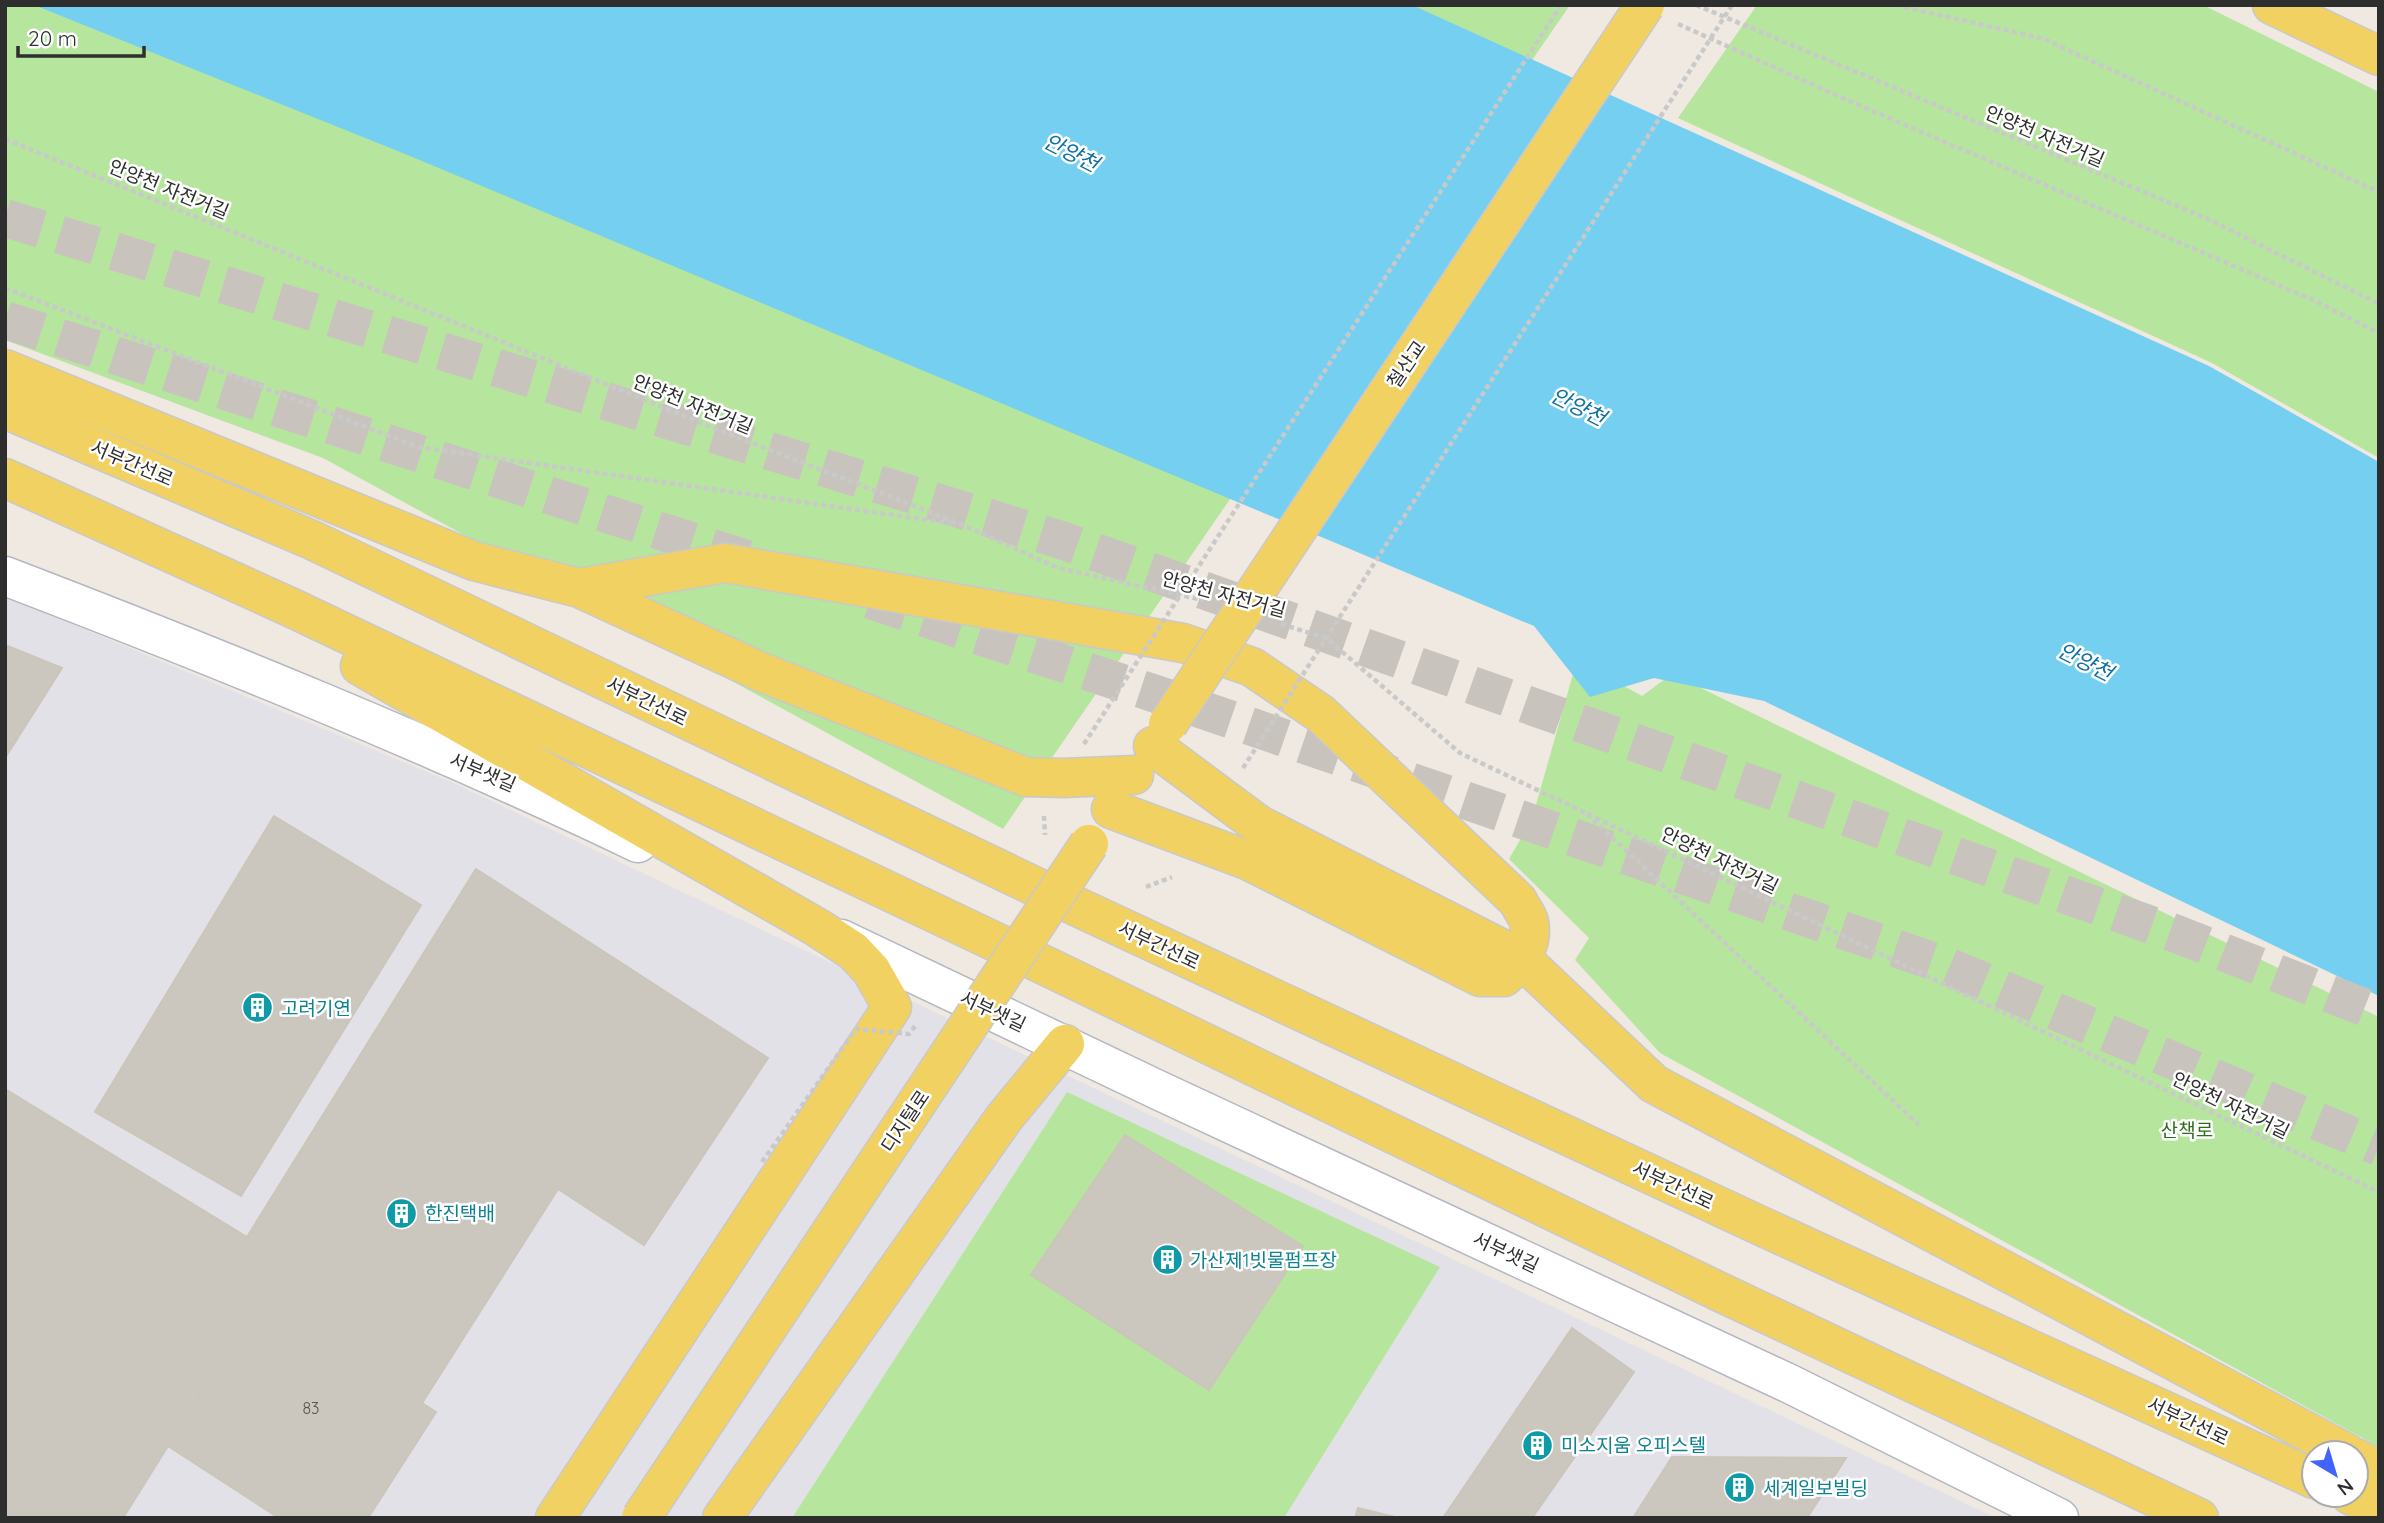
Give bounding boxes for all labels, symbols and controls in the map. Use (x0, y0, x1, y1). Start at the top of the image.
scale bar (18, 14, 144, 58)
text: 20 m (28, 25, 77, 51)
street label: 안양천 자전거길 (1982, 100, 2108, 172)
water label: 안양천 (1040, 127, 1106, 178)
street label: 안양천 자전거길 (105, 154, 233, 224)
street label: 철산교 (1381, 336, 1431, 392)
street label: 안양천 자전거길 (629, 369, 757, 439)
water label: 안양천 (1547, 381, 1613, 432)
street label: 서부간선로 (87, 435, 177, 491)
street label: 안양천 자전거길 (1159, 566, 1289, 622)
water label: 안양천 (2054, 636, 2120, 687)
street label: 서부간선로 (602, 671, 692, 731)
street label: 서부샛길 (446, 747, 520, 797)
street label: 안양천 자전거길 (1657, 821, 1783, 899)
street label: 서부간선로 (1114, 916, 1204, 974)
street label: 서부샛길 (956, 985, 1030, 1037)
building icon: 고려기연 (241, 991, 275, 1025)
place label: 고려기연 (281, 996, 351, 1020)
street label: 안양천 자전거길 (2168, 1066, 2294, 1144)
street label: 디지털로 (876, 1085, 934, 1157)
park label: 산책로 (2161, 1118, 2213, 1142)
street label: 서부간선로 (1628, 1156, 1718, 1214)
building icon: 한진택배 (385, 1196, 419, 1230)
place label: 한진택배 (425, 1201, 495, 1225)
street label: 서부샛길 (1469, 1226, 1543, 1278)
building icon: 가산제1빗물펌프장 (1150, 1243, 1184, 1277)
place label: 가산제1빗물펌프장 (1190, 1248, 1337, 1272)
street label: 서부간선로 (2143, 1392, 2233, 1450)
house number: 83 (302, 1398, 320, 1418)
building icon: 미소지움 오피스텔 (1521, 1428, 1555, 1462)
place label: 미소지움 오피스텔 (1561, 1433, 1706, 1457)
north arrow (2300, 1439, 2370, 1509)
building icon: 세계일보빌딩 (1723, 1471, 1757, 1505)
text: N (2333, 1474, 2358, 1501)
place label: 세계일보빌딩 (1763, 1476, 1868, 1500)

